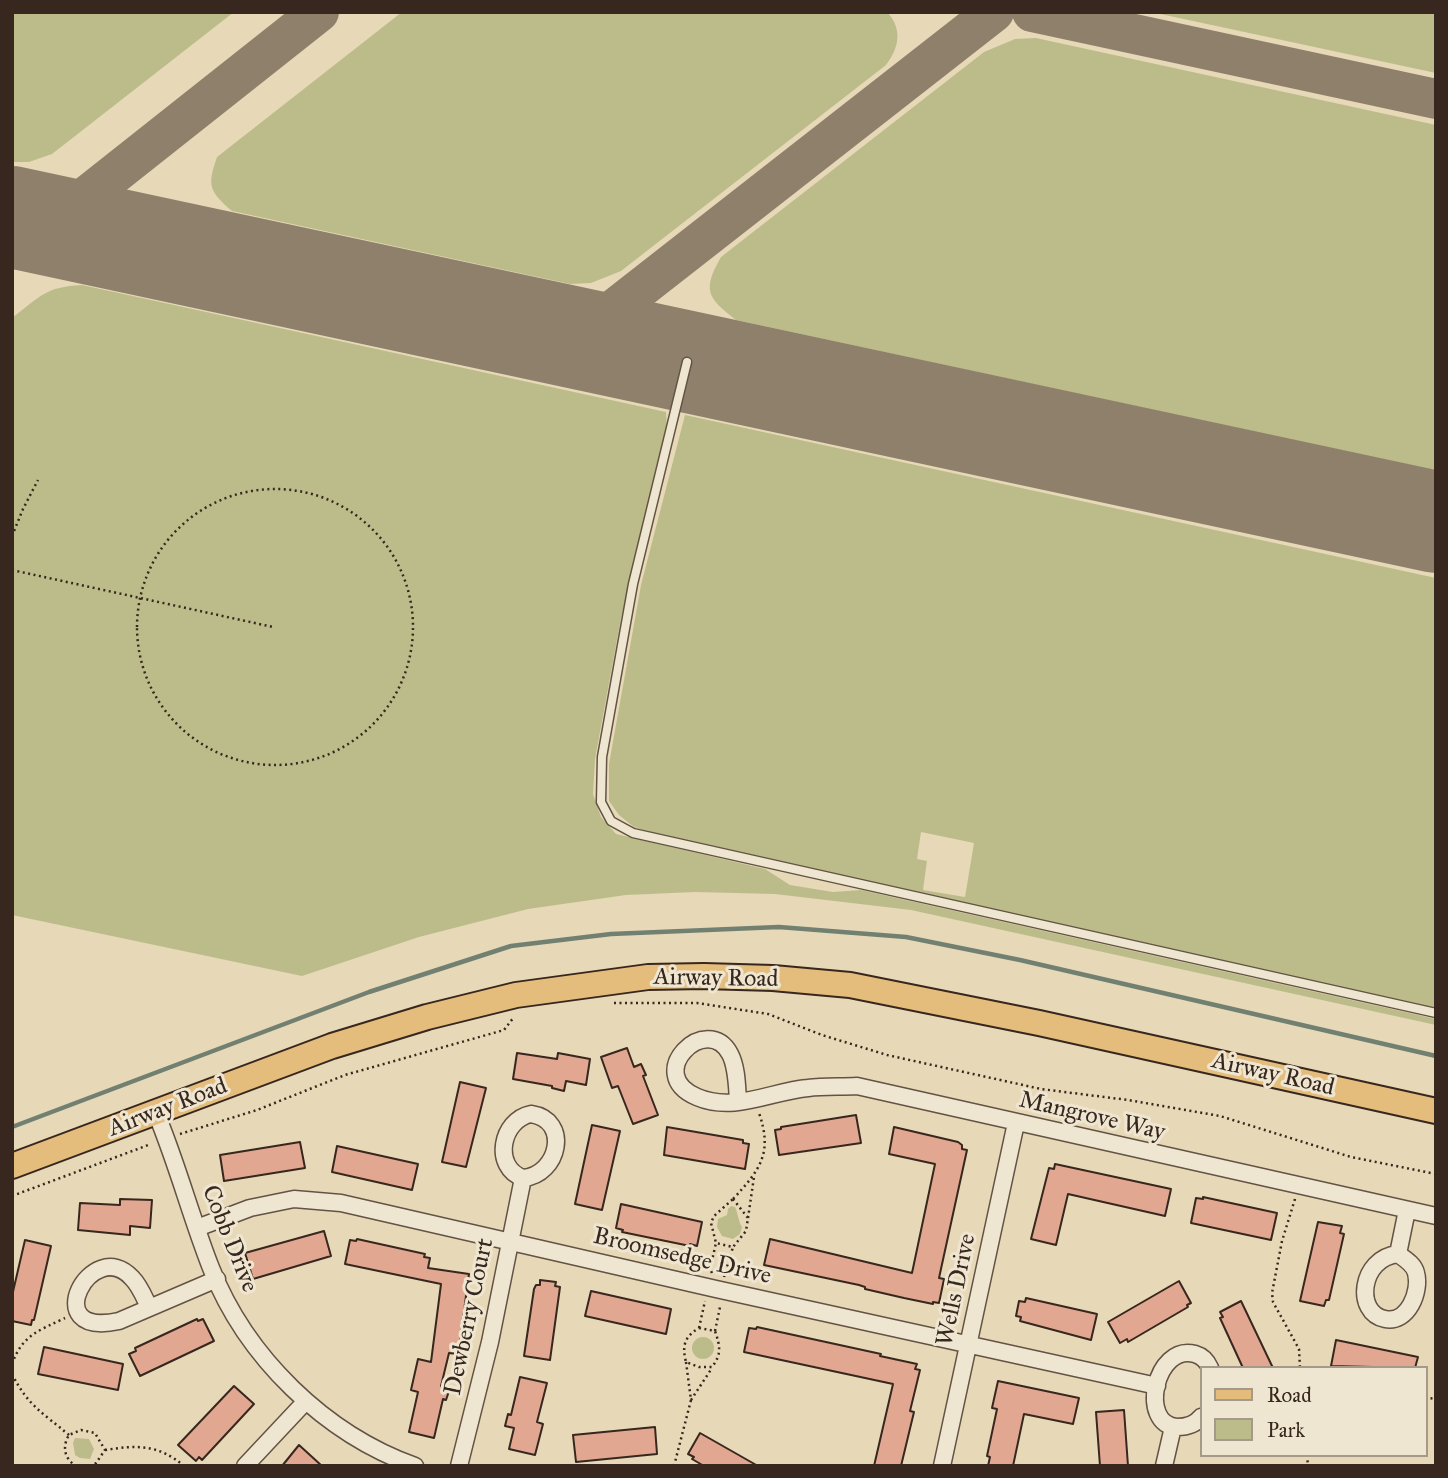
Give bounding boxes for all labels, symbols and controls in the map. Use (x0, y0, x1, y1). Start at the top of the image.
street label: Airway Road (653, 964, 779, 994)
street label: Airway Road (1209, 1047, 1337, 1103)
street label: Airway Road (105, 1072, 231, 1144)
street label: Mangrove Way (1016, 1086, 1168, 1148)
street label: Cobb Drive (195, 1181, 263, 1297)
street label: Broomsedge Drive (590, 1223, 774, 1291)
street label: Wells Drive (931, 1231, 983, 1349)
street label: Dewberry Court (439, 1236, 501, 1398)
legend (1200, 1366, 1427, 1457)
text: Road (1267, 1382, 1312, 1408)
text: Park (1267, 1417, 1305, 1443)

